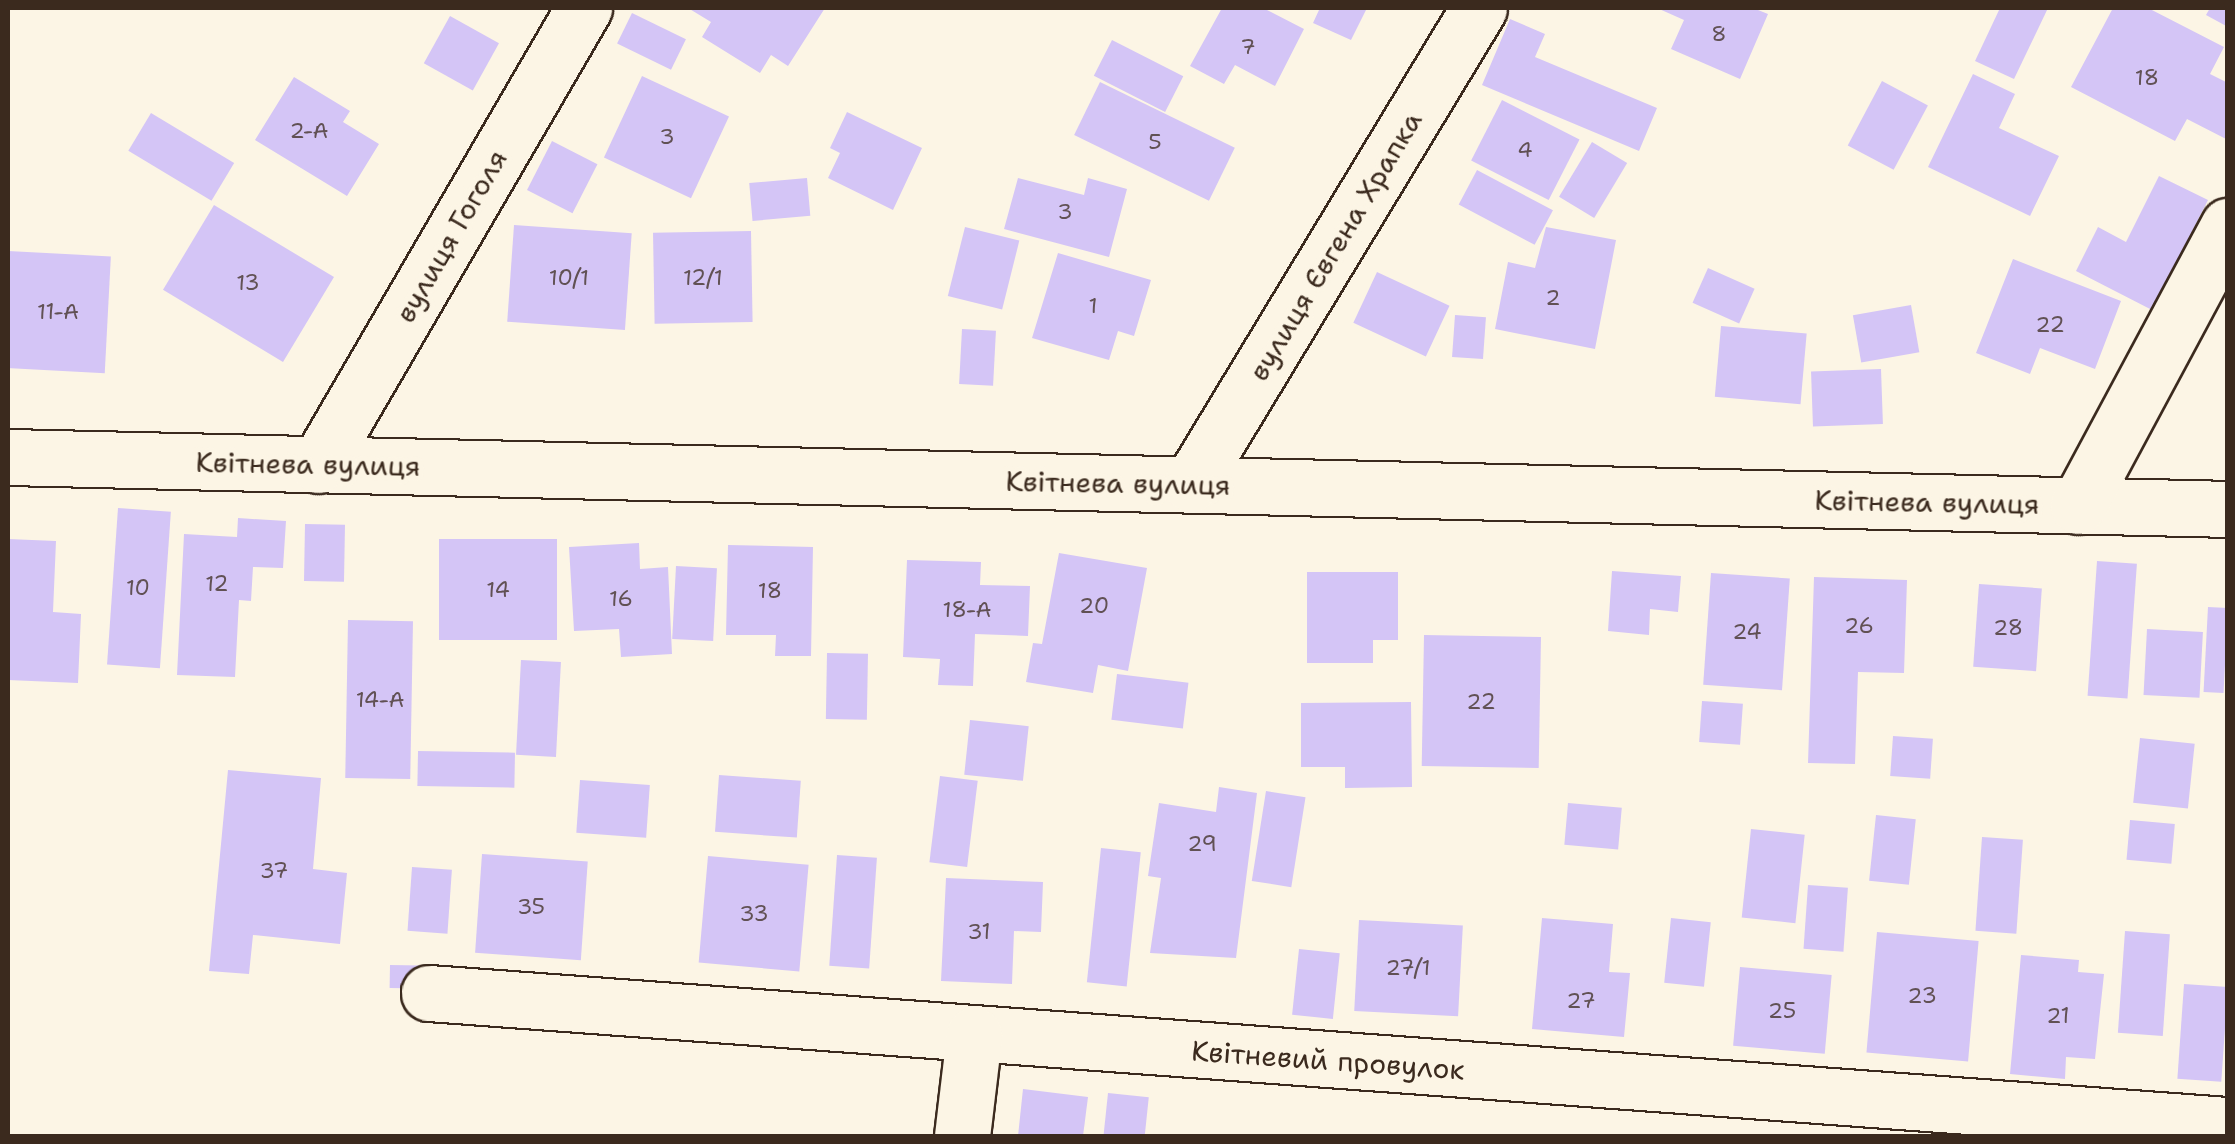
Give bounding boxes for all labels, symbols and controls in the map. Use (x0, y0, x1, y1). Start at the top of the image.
house number: 8 (1711, 21, 1727, 47)
house number: 7 (1240, 34, 1256, 60)
house number: 18 (2135, 65, 2159, 91)
street label: вулиця Євгена Храпка (1241, 105, 1429, 387)
house number: 2-А (290, 118, 328, 144)
house number: 3 (659, 124, 675, 150)
house number: 5 (1148, 129, 1162, 155)
house number: 4 (1517, 137, 1533, 163)
street label: вулиця Гоголя (388, 144, 514, 328)
house number: 3 (1057, 199, 1073, 225)
house number: 10/1 (549, 265, 589, 291)
house number: 12/1 (683, 265, 723, 291)
house number: 13 (236, 270, 260, 296)
house number: 2 (1545, 285, 1561, 311)
house number: 1 (1088, 293, 1098, 319)
house number: 11-А (37, 299, 79, 325)
house number: 22 (2035, 312, 2065, 338)
street label: Квітнева вулиця (195, 445, 421, 483)
street label: Квітнева вулиця (1005, 464, 1231, 502)
street label: Квітнева вулиця (1814, 483, 2040, 521)
house number: 12 (205, 571, 229, 597)
house number: 10 (126, 575, 150, 601)
house number: 14 (486, 577, 510, 603)
house number: 18 (758, 578, 782, 604)
house number: 16 (609, 586, 633, 612)
house number: 20 (1079, 593, 1109, 619)
house number: 18-А (943, 597, 991, 623)
house number: 26 (1844, 613, 1874, 639)
house number: 28 (1993, 615, 2023, 641)
house number: 24 (1732, 619, 1762, 645)
house number: 14-А (356, 687, 404, 713)
house number: 22 (1466, 689, 1496, 715)
house number: 29 (1187, 831, 1217, 857)
house number: 37 (260, 858, 288, 884)
house number: 35 (517, 894, 545, 920)
house number: 33 (739, 901, 769, 927)
house number: 31 (967, 919, 991, 945)
house number: 27/1 (1385, 955, 1431, 981)
house number: 23 (1907, 983, 1937, 1009)
house number: 27 (1566, 988, 1596, 1014)
house number: 25 (1768, 998, 1796, 1024)
house number: 21 (2046, 1003, 2070, 1029)
street label: Квітневий провулок (1190, 1034, 1466, 1086)

